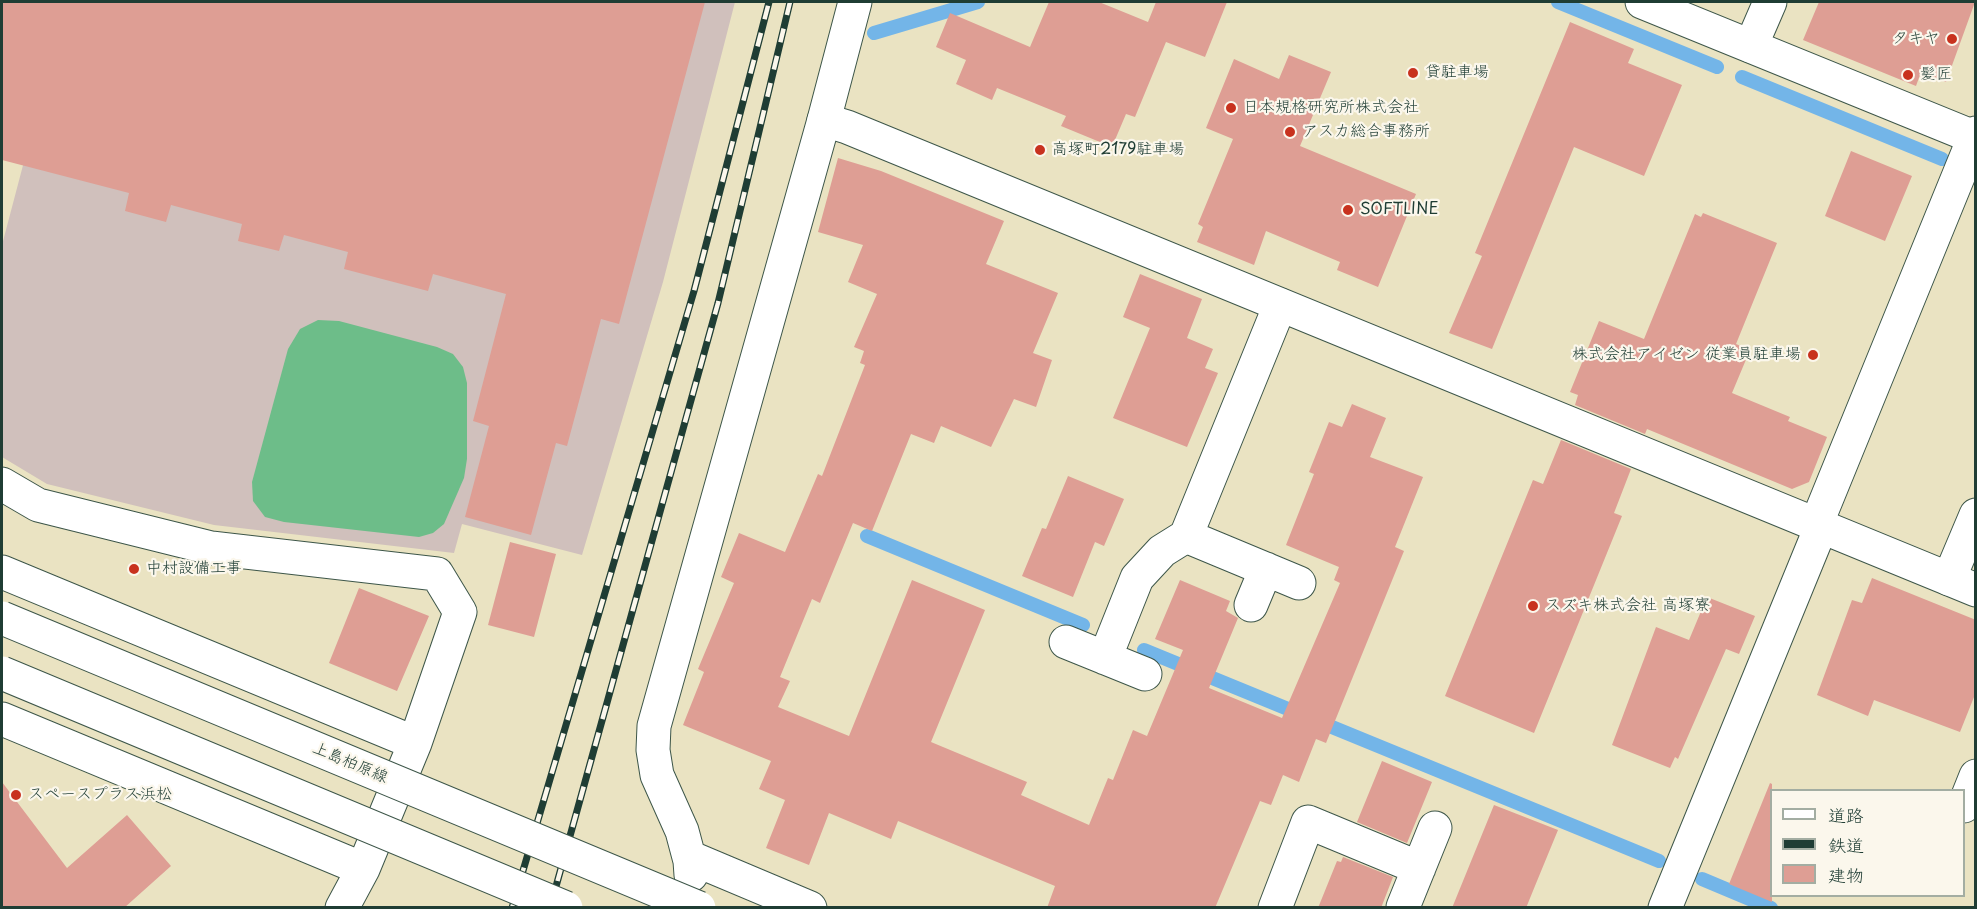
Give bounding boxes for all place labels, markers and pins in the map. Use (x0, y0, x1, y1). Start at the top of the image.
place label: タキヤ (1892, 29, 1940, 49)
marker: タキヤ (1945, 32, 1959, 46)
place label: 貸駐車場 (1425, 63, 1489, 83)
place label: 髪匠 (1920, 65, 1952, 85)
marker: 貸駐車場 (1406, 66, 1420, 80)
marker: 髪匠 (1901, 68, 1915, 82)
place label: 日本規格研究所株式会社 (1243, 98, 1419, 118)
marker: 日本規格研究所株式会社 (1224, 101, 1238, 115)
place label: アスカ総合事務所 (1302, 122, 1430, 142)
marker: アスカ総合事務所 (1283, 125, 1297, 139)
place label: 高塚町2179駐車場 (1052, 140, 1184, 160)
marker: 高塚町2179駐車場 (1033, 143, 1047, 157)
place label: SOFTLINE (1360, 200, 1439, 220)
marker: SOFTLINE (1341, 203, 1355, 217)
place label: 株式会社アイゼン 従業員駐車場 (1572, 345, 1801, 365)
marker: 株式会社アイゼン 従業員駐車場 (1806, 348, 1820, 362)
place label: 中村設備工事 (146, 559, 242, 579)
marker: 中村設備工事 (127, 562, 141, 576)
place label: スズキ株式会社 高塚寮 (1545, 596, 1710, 616)
marker: スズキ株式会社 高塚寮 (1526, 599, 1540, 613)
place label: スペースプラス浜松 (28, 785, 172, 805)
marker: スペースプラス浜松 (9, 788, 23, 802)

